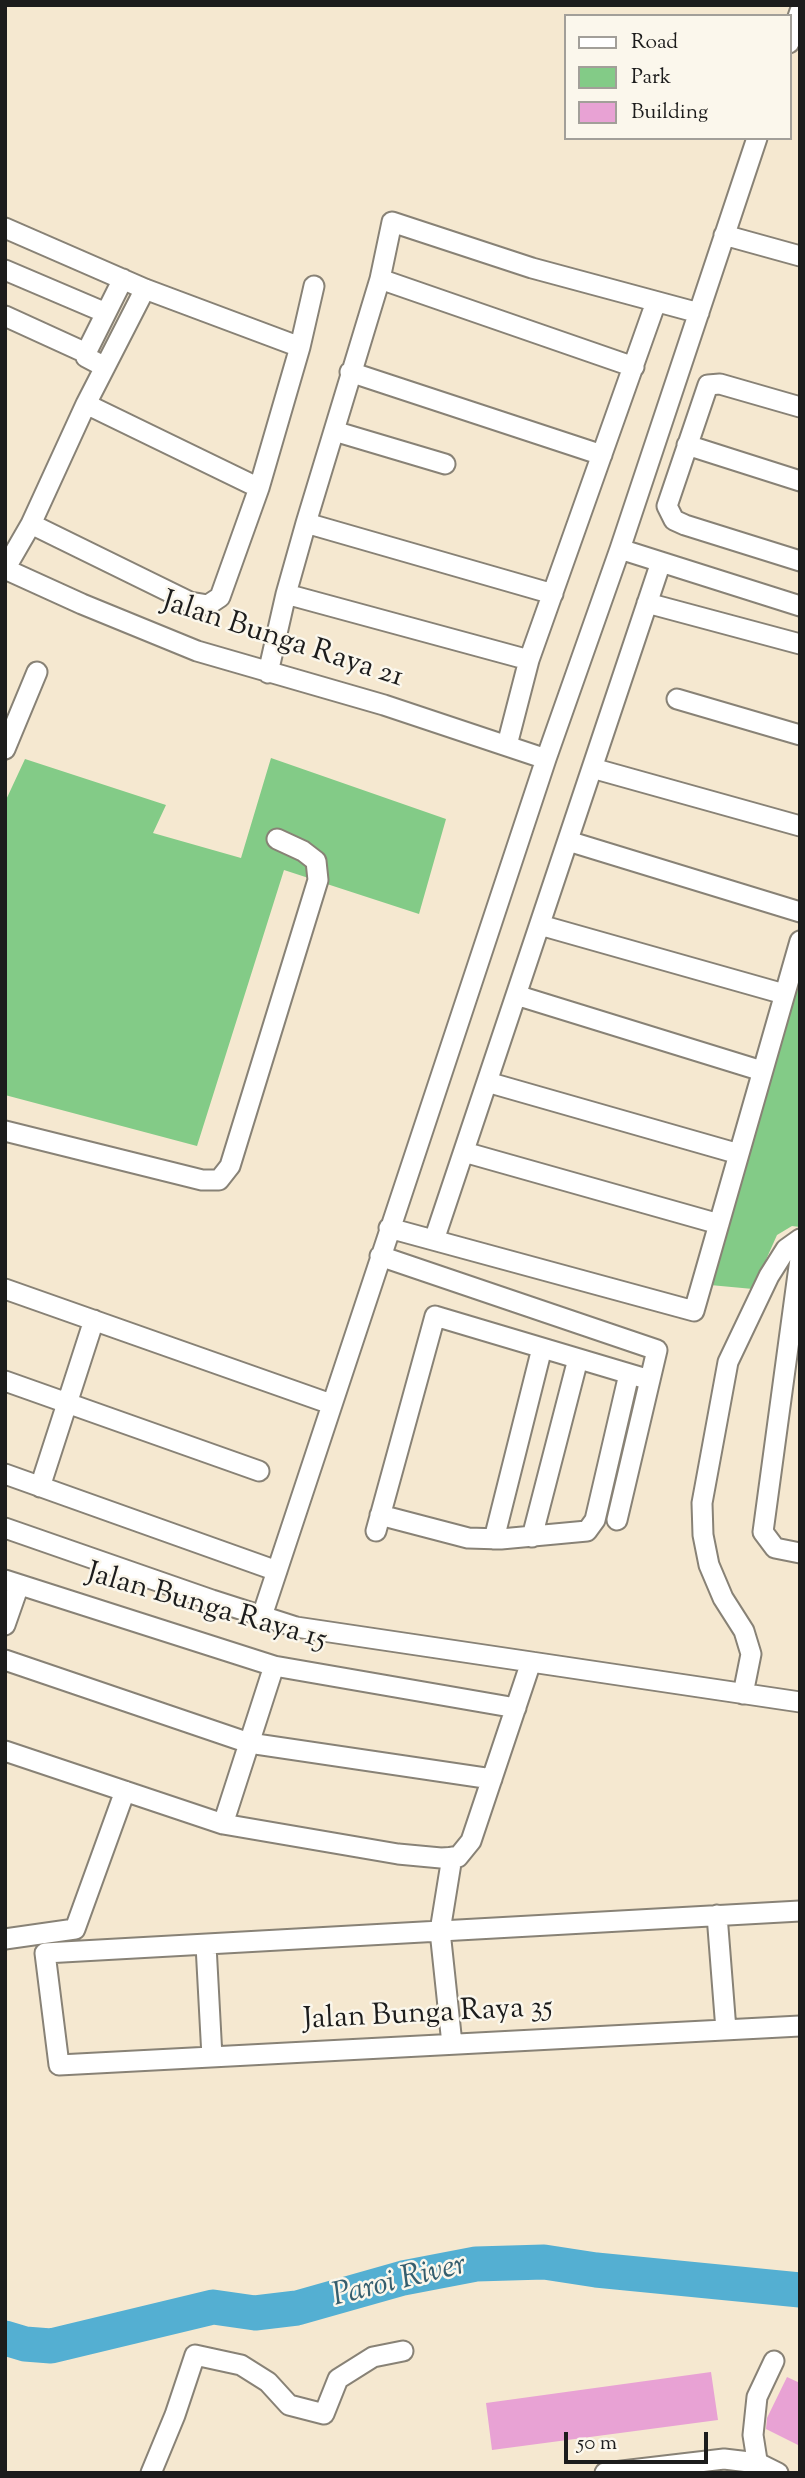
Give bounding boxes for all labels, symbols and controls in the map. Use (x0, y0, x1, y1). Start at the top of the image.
legend (564, 14, 791, 140)
text: Road (631, 28, 678, 58)
text: Park (631, 63, 671, 93)
text: Building (631, 98, 708, 128)
street label: Jalan Bunga Raya 21 (157, 586, 407, 698)
street label: Jalan Bunga Raya 15 (82, 1558, 330, 1660)
street label: Jalan Bunga Raya 35 (302, 1991, 554, 2041)
water label: Paroi River (329, 2248, 471, 2318)
scale bar (567, 2418, 710, 2462)
text: 50 m (577, 2429, 617, 2459)

